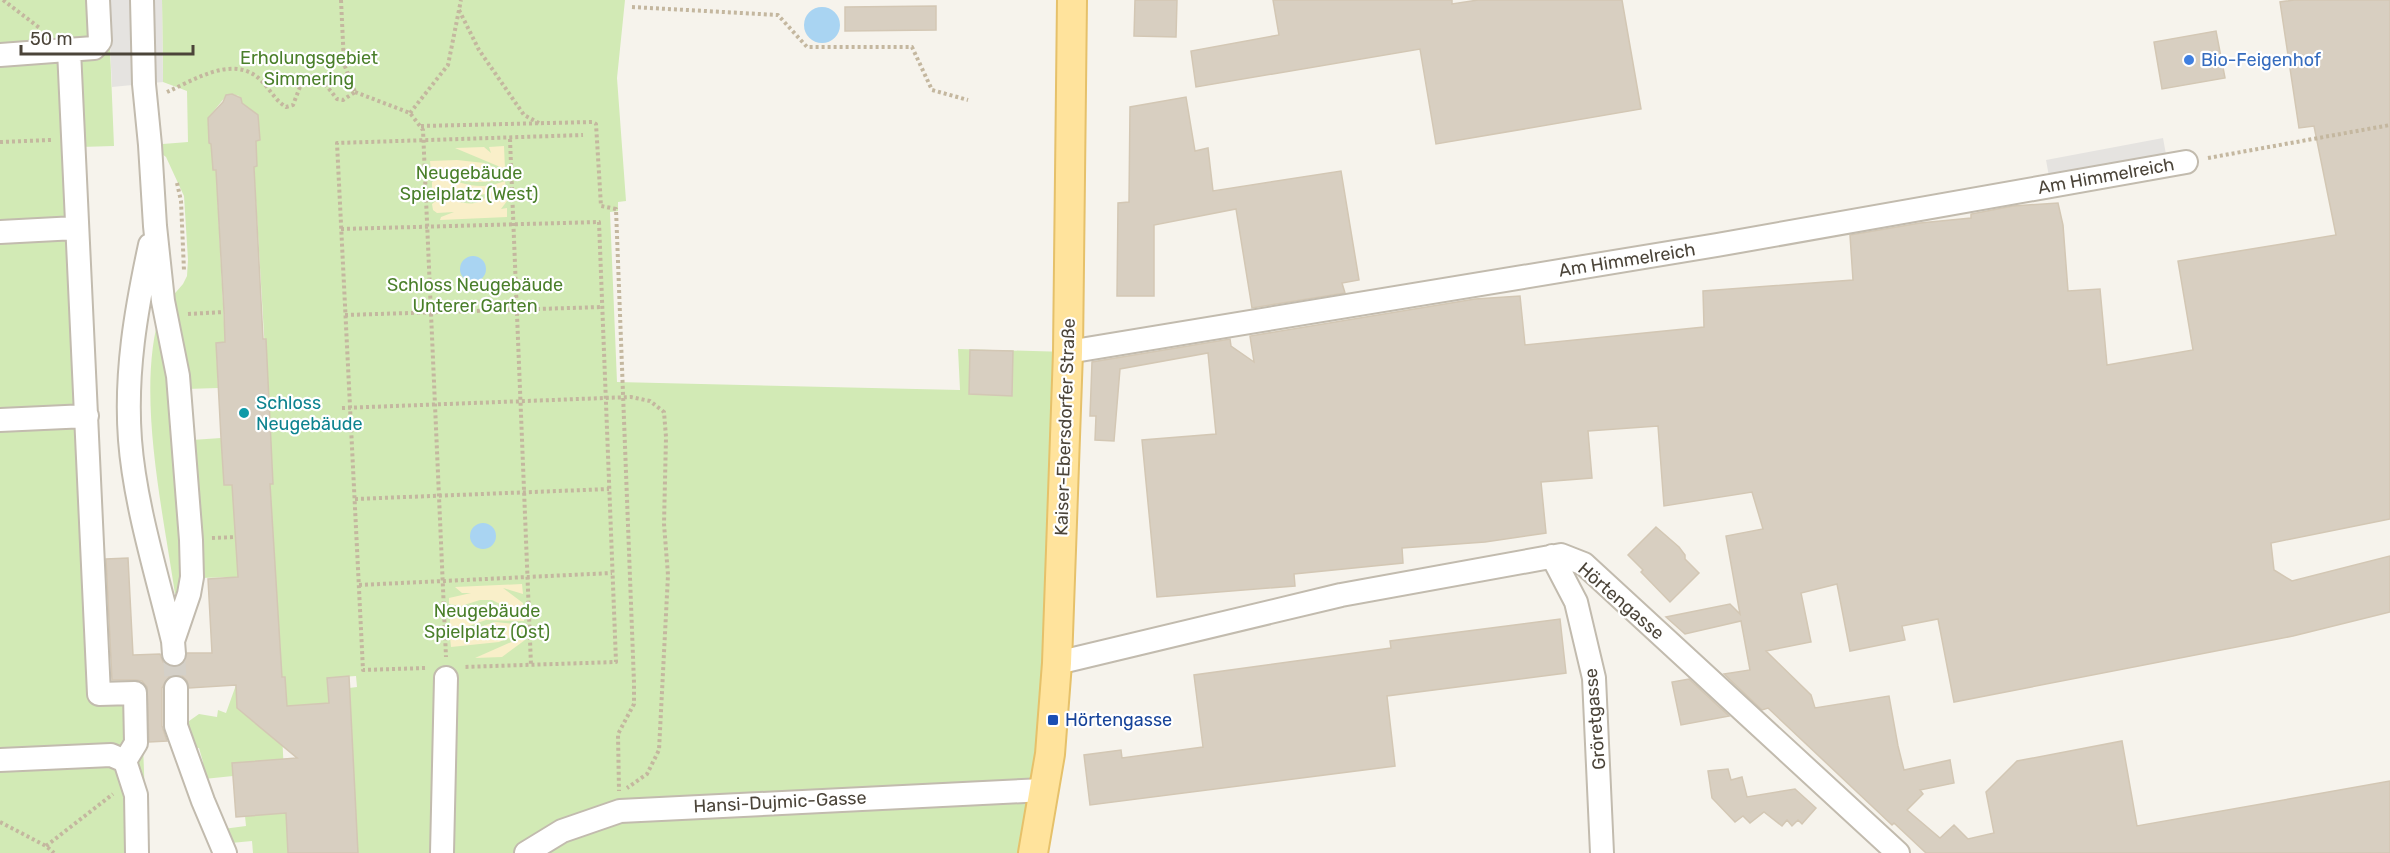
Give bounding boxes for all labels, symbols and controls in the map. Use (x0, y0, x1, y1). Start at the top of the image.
scale bar (21, 18, 194, 56)
text: 50 m (30, 28, 73, 50)
park label: Erholungsgebiet Simmering (240, 47, 378, 90)
place label: Bio-Feigenhof (2201, 49, 2321, 71)
marker: Bio-Feigenhof (2182, 53, 2196, 67)
street label: Am Himmelreich (2036, 153, 2176, 199)
park label: Neugebäude Spielplatz (West) (400, 162, 538, 205)
street label: Am Himmelreich (1557, 238, 1697, 282)
park label: Schloss Neugebäude Unterer Garten (387, 274, 563, 317)
street label: Kaiser-Ebersdorfer Straße (1050, 318, 1080, 536)
place label: Schloss Neugebäude (256, 392, 363, 435)
marker: Schloss Neugebäude (237, 406, 251, 420)
street label: Hörtengasse (1573, 558, 1669, 644)
park label: Neugebäude Spielplatz (Ost) (424, 600, 550, 643)
street label: Gröretgasse (1580, 667, 1610, 771)
place label: Hörtengasse (1065, 709, 1172, 731)
marker: Hörtengasse (1046, 713, 1060, 727)
street label: Hansi-Dujmic-Gasse (693, 786, 867, 818)

